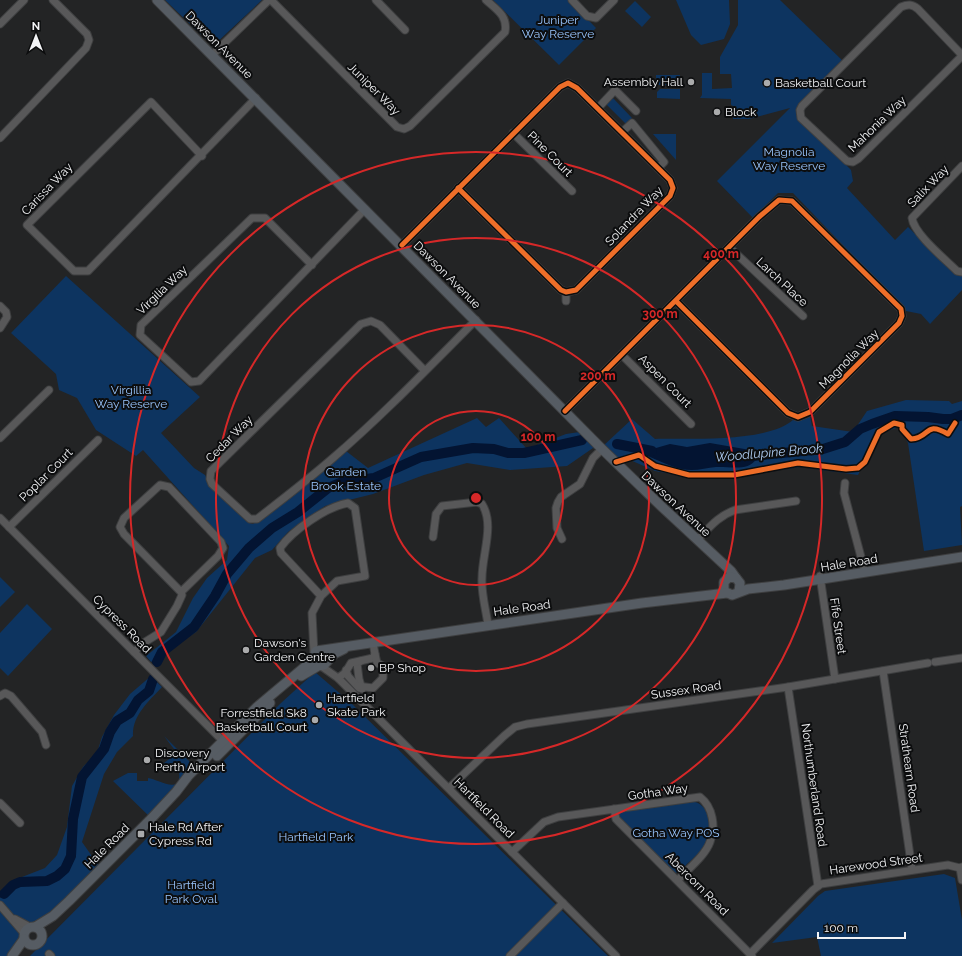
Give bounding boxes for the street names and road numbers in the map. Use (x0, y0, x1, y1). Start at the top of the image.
street label: Dawson Avenue (183, 9, 255, 81)
street label: Juniper Way (345, 60, 403, 118)
street label: Mahonia Way (845, 93, 909, 155)
street label: Pine Court (525, 129, 575, 179)
street label: Carissa Way (19, 160, 76, 218)
street label: Salix Way (904, 162, 952, 210)
street label: Solandra Way (602, 183, 666, 249)
street label: Dawson Avenue (411, 239, 483, 311)
street label: Larch Place (753, 255, 811, 309)
street label: Virgilia Way (134, 262, 190, 318)
street label: Magnolia Way (816, 326, 882, 392)
street label: Aspen Court (636, 352, 694, 410)
street label: Cedar Way (203, 412, 256, 465)
street label: Poplar Court (17, 446, 75, 504)
street label: Dawson Avenue (639, 468, 713, 540)
street label: Hale Road (820, 552, 878, 574)
street label: Cypress Road (90, 592, 154, 656)
street label: Hale Road (493, 597, 551, 619)
street label: Fife Street (827, 597, 849, 655)
street label: Sussex Road (650, 678, 722, 702)
street label: Northumberland Road (798, 722, 830, 848)
street label: Strathearn Road (896, 723, 922, 813)
street label: Hartfield Road (451, 775, 517, 841)
street label: Gotha Way (627, 781, 689, 803)
street label: Hale Road (82, 821, 132, 871)
street label: Abercorn Road (663, 850, 731, 918)
street label: Harewood Street (829, 851, 923, 877)

